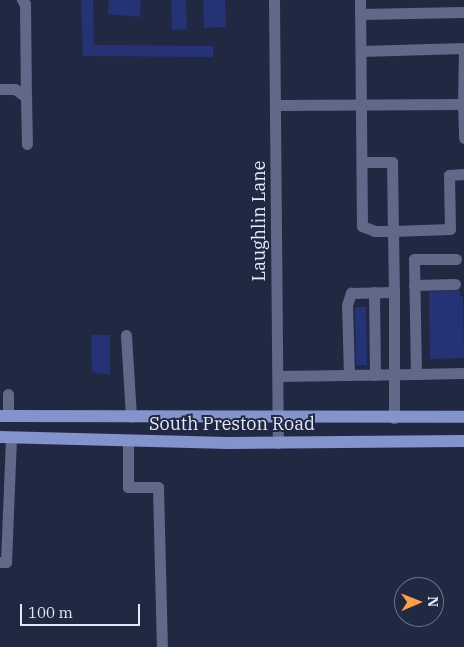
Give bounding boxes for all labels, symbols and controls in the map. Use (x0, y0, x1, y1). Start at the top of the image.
street label: Laughlin Lane (248, 160, 270, 282)
street label: South Preston Road (149, 413, 315, 435)
north arrow (394, 577, 444, 627)
scale bar (22, 594, 142, 626)
text: N (424, 596, 442, 607)
text: 100 m (28, 603, 73, 622)

